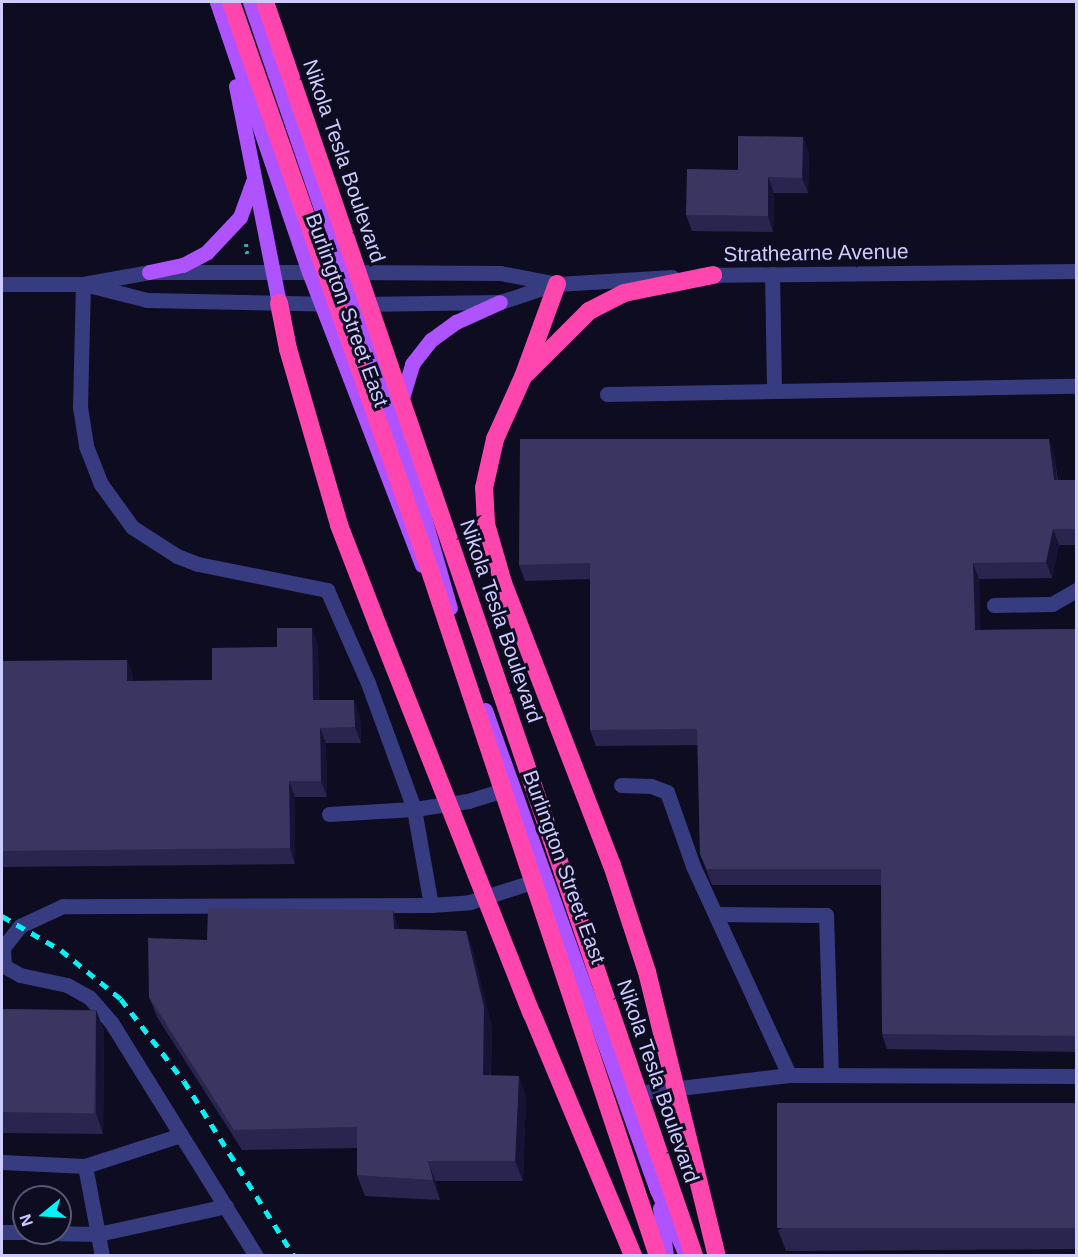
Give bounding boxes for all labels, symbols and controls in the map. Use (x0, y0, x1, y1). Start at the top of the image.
street label: Nikola Tesla Boulevard (297, 56, 391, 266)
street label: Burlington Street East (300, 210, 394, 410)
street label: Strathearne Avenue (723, 239, 909, 267)
street label: Nikola Tesla Boulevard (454, 516, 548, 726)
street label: Burlington Street East (517, 767, 611, 967)
street label: Nikola Tesla Boulevard (611, 976, 705, 1186)
north arrow (12, 1185, 72, 1245)
text: N (16, 1212, 36, 1228)

